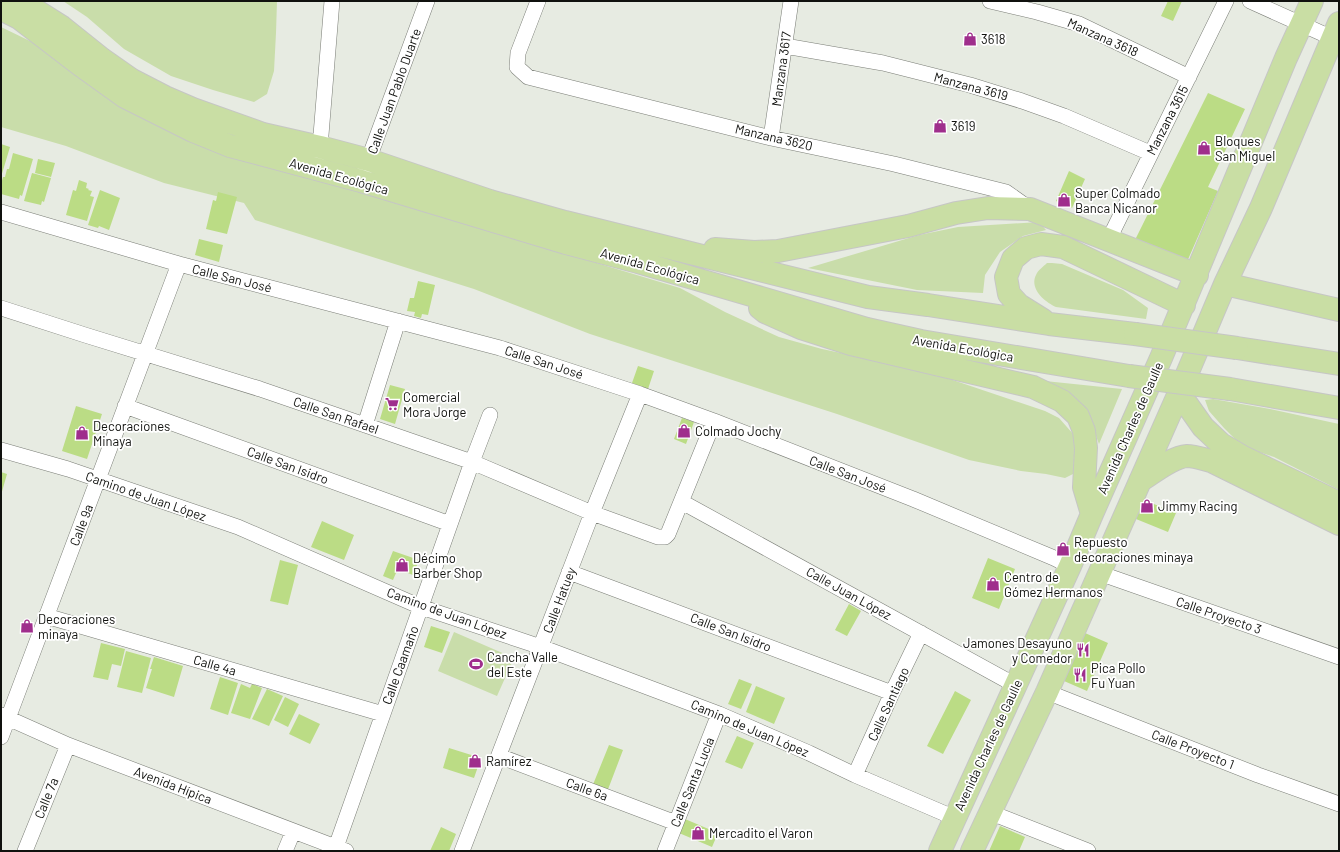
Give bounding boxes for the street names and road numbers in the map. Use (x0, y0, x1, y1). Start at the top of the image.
street label: Manzana 3618 (1065, 14, 1141, 60)
street label: Calle Juan Pablo Duarte (364, 26, 424, 156)
street label: Manzana 3617 (768, 31, 794, 107)
street label: Manzana 3619 (932, 68, 1010, 104)
street label: Manzana 3615 (1143, 82, 1192, 157)
street label: Manzana 3620 (734, 120, 814, 154)
street label: Avenida Ecológica (288, 154, 390, 198)
street label: Avenida Ecológica (599, 244, 701, 288)
street label: Calle San José (191, 260, 274, 296)
street label: Avenida Ecológica (911, 331, 1015, 365)
street label: Calle San José (503, 342, 585, 382)
street label: Avenida Charles de Gaulle (1094, 359, 1166, 497)
street label: Calle San Rafael (291, 393, 381, 437)
street label: Calle San Isidro (245, 443, 331, 487)
street label: Calle San José (807, 452, 889, 496)
street label: Camino de Juan López (84, 468, 209, 524)
street label: Calle 9a (66, 502, 96, 548)
street label: Calle Juan López (804, 563, 895, 623)
street label: Calle Hatuey (539, 565, 579, 635)
street label: Camino de Juan López (385, 584, 509, 642)
street label: Calle Proyecto 3 (1174, 593, 1264, 637)
street label: Calle San Isidro (688, 609, 774, 655)
street label: Calle Caamaño (378, 623, 422, 707)
street label: Calle 4a (192, 651, 238, 679)
street label: Calle Santiago (864, 664, 912, 744)
street label: Avenida Charles de Gaulle (951, 677, 1026, 813)
street label: Camino de Juan López (689, 696, 812, 760)
street label: Calle Proyecto 1 (1149, 726, 1237, 772)
street label: Calle Santa Lucía (667, 735, 717, 829)
street label: Avenida Hípica (132, 763, 214, 807)
street label: Calle 6a (564, 774, 610, 804)
street label: Calle 7a (31, 775, 61, 821)

